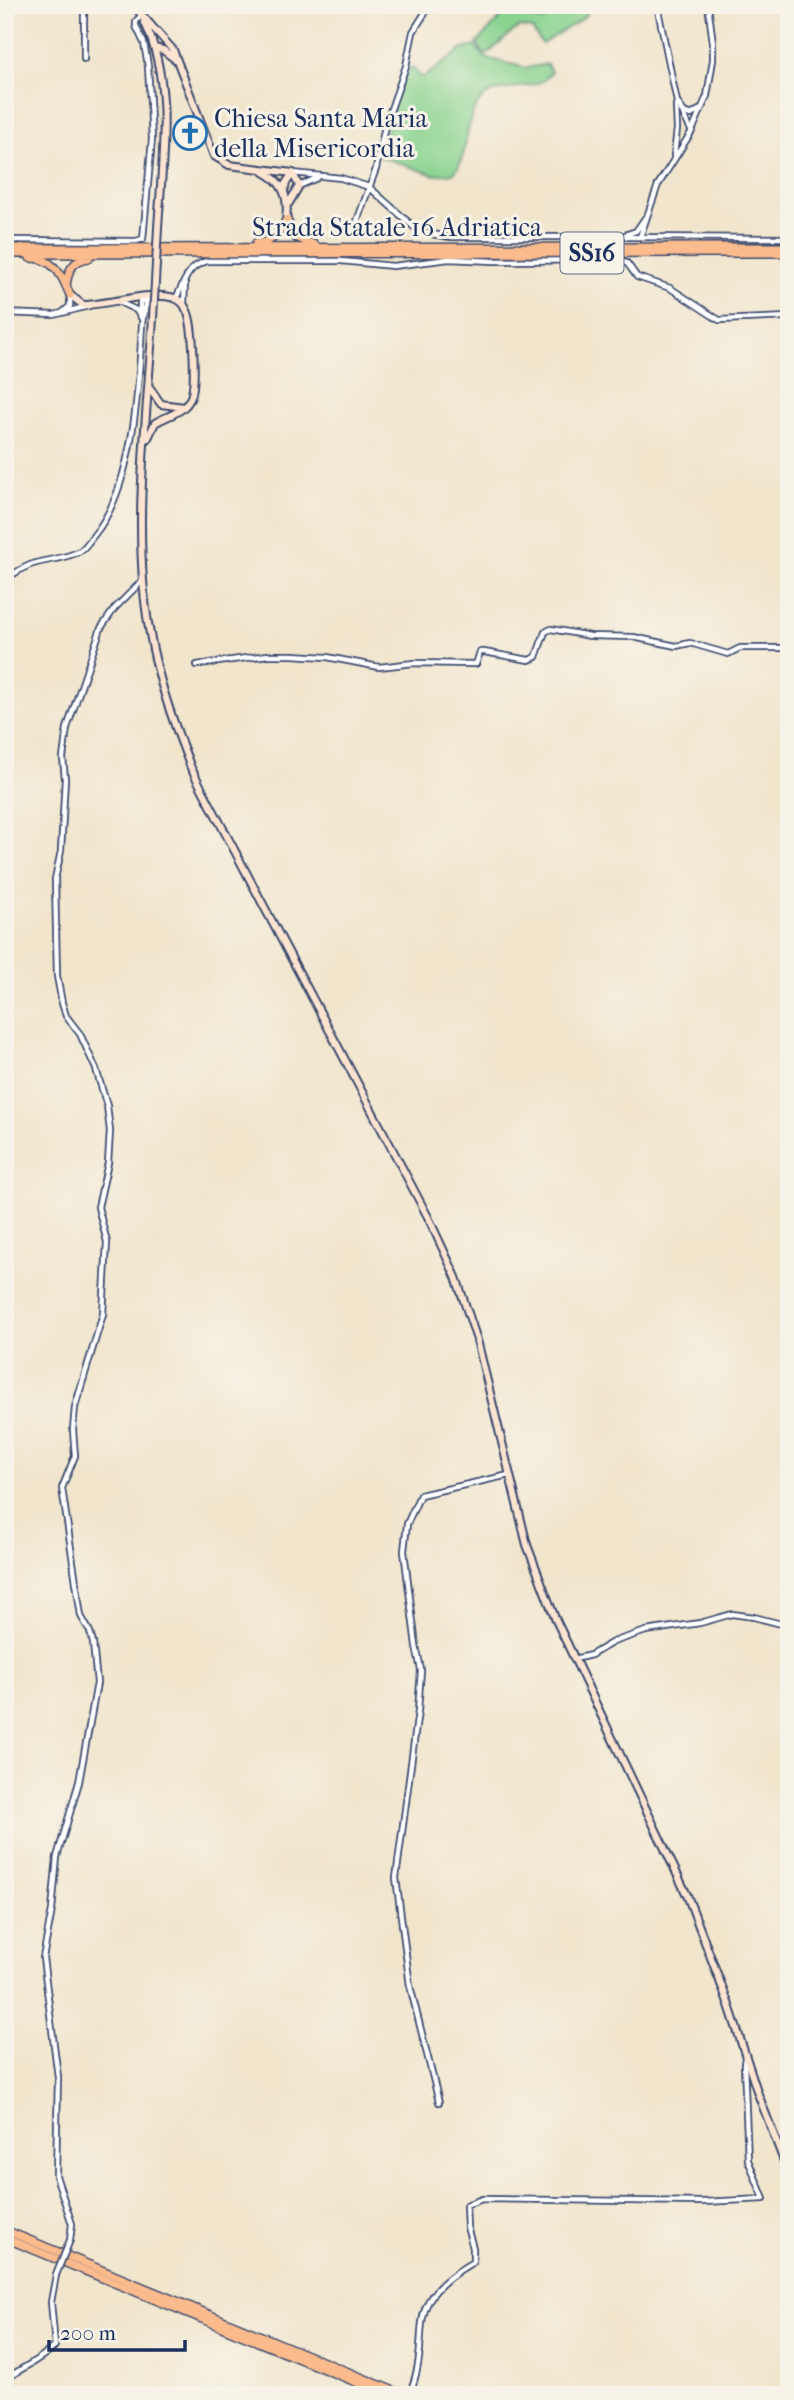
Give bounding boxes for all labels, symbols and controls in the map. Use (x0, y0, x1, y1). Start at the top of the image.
place label: Chiesa Santa Maria della Misericordia (214, 103, 428, 164)
church icon: Chiesa Santa Maria della Misericordia (171, 114, 209, 152)
street label: Strada Statale 16 Adriatica (252, 212, 543, 243)
road number: SS16 (560, 232, 624, 274)
scale bar (49, 2309, 186, 2353)
text: 200 m (60, 2321, 116, 2345)

